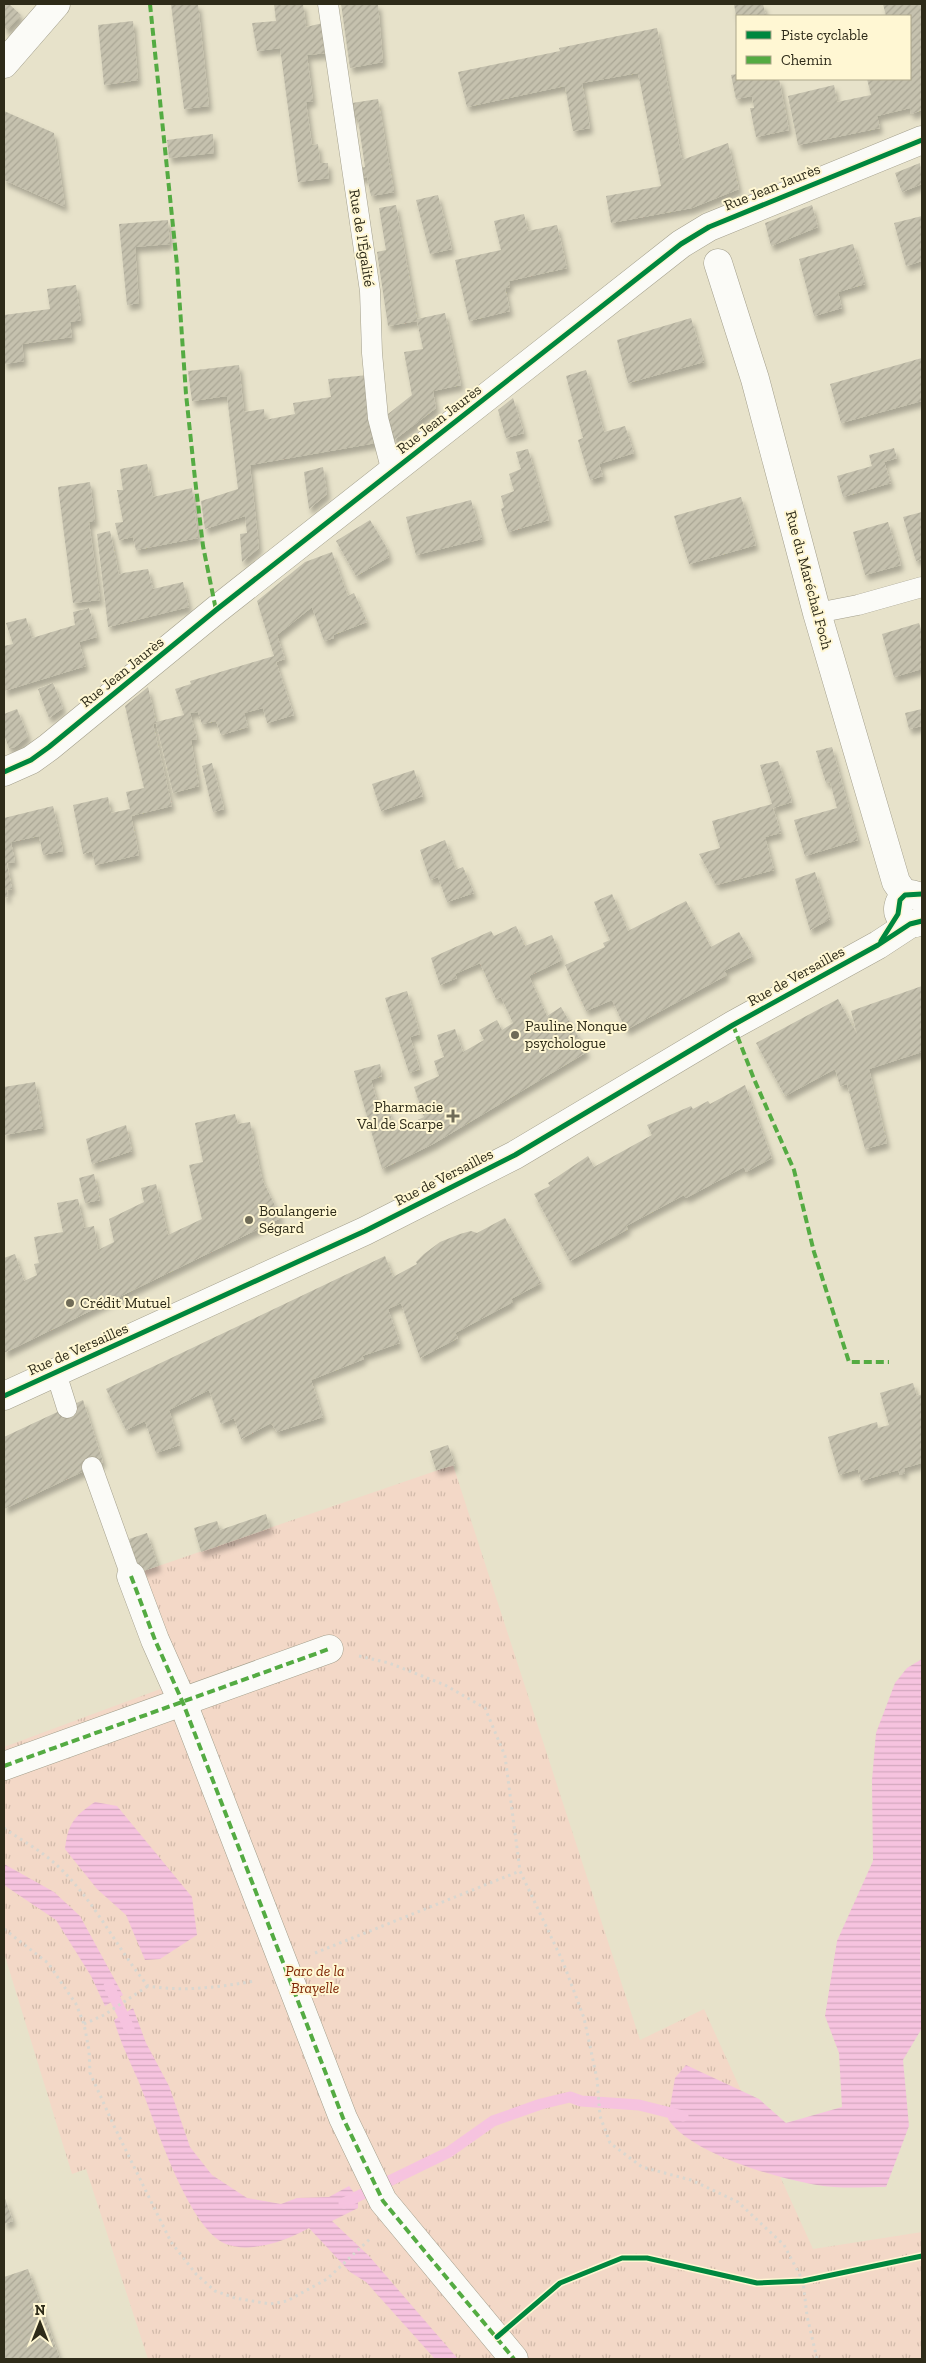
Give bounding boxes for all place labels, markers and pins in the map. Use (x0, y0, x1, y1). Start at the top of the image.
place label: Pauline Nonque psychologue (525, 1017, 627, 1052)
marker: Pauline Nonque psychologue (509, 1029, 521, 1041)
place label: Pharmacie Val de Scarpe (356, 1098, 443, 1133)
marker: Pharmacie Val de Scarpe (447, 1110, 459, 1122)
place label: Boulangerie Ségard (259, 1202, 337, 1237)
marker: Boulangerie Ségard (243, 1214, 255, 1226)
place label: Crédit Mutuel (80, 1294, 171, 1312)
marker: Crédit Mutuel (64, 1297, 76, 1309)

